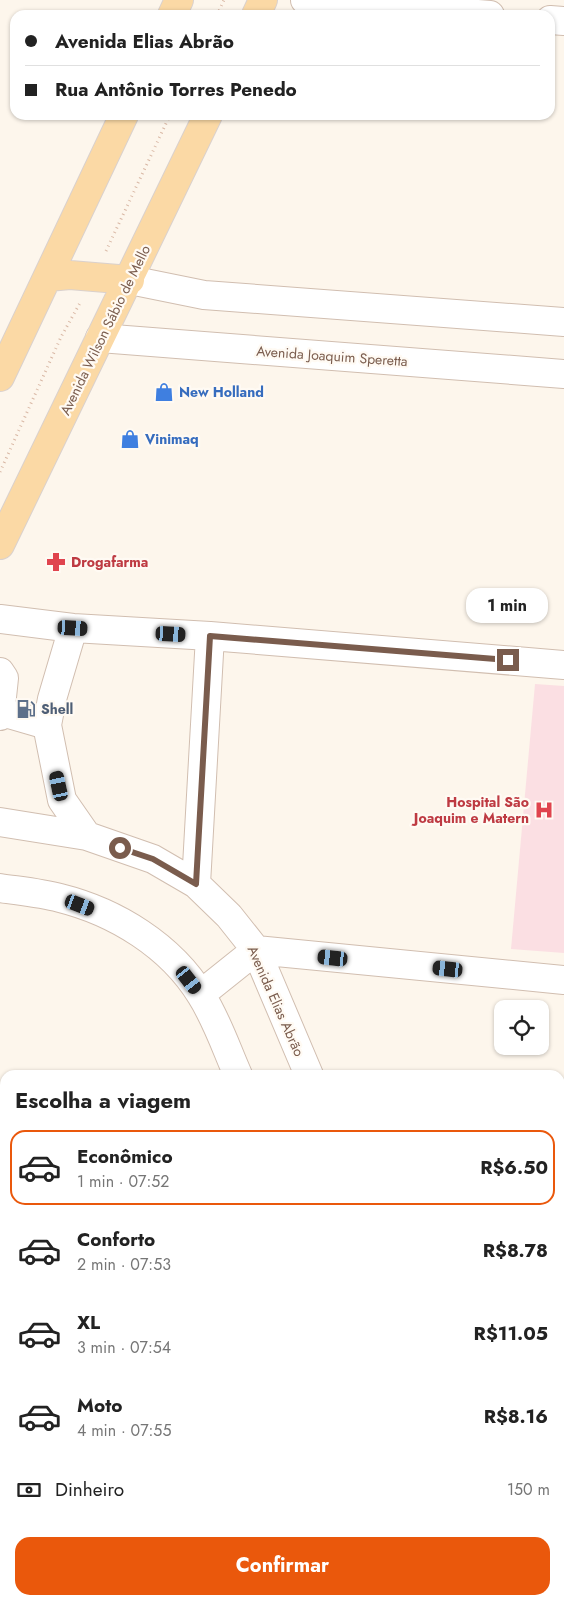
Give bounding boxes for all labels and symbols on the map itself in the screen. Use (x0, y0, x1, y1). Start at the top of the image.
street label: Avenida Wilson Sábio de Mello (55, 241, 155, 418)
street label: Avenida Joaquim Speretta (256, 341, 408, 371)
shop icon: New Holland (153, 381, 175, 403)
place label: New Holland (179, 382, 264, 402)
shop icon: Vinimaq (119, 428, 141, 450)
place label: Vinimaq (144, 429, 199, 449)
pharmacy icon: Drogafarma (45, 551, 67, 573)
place label: Drogafarma (71, 552, 148, 572)
callout: 1 min (467, 588, 549, 622)
car (57, 620, 88, 636)
car (155, 626, 186, 642)
route end (497, 649, 519, 671)
fuel station icon: Shell (15, 698, 37, 720)
place label: Shell (41, 699, 73, 719)
car (48, 770, 69, 802)
place label: Hospital São Joaquim e Matern (411, 792, 529, 828)
hospital icon: Hospital São Joaquim e Matern (533, 799, 555, 821)
route start (109, 837, 131, 859)
car (63, 893, 96, 917)
street label: Avenida Elias Abrão (243, 942, 310, 1060)
car (317, 949, 348, 967)
car (432, 960, 463, 978)
car (173, 964, 204, 996)

